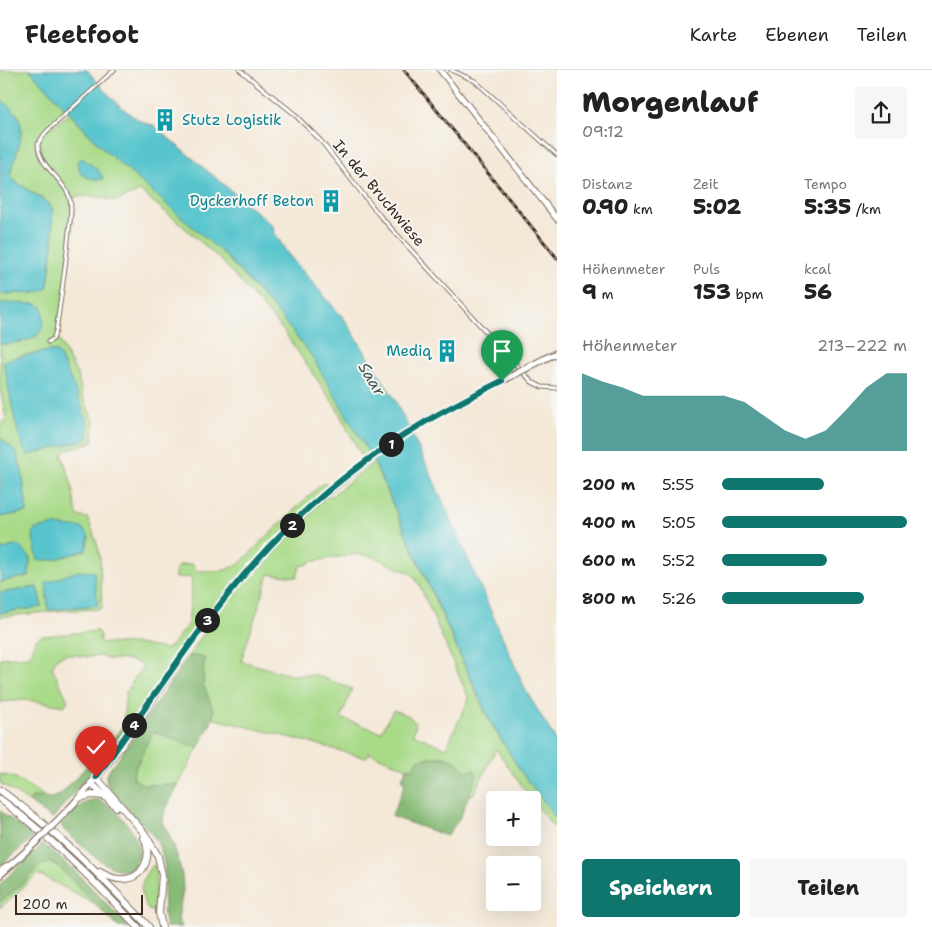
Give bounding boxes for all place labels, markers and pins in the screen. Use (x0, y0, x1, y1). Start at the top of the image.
building icon: Stutz Logistik (152, 107, 178, 133)
place label: Stutz Logistik (182, 110, 282, 130)
building icon: Dyckerhoff Beton (318, 188, 344, 214)
place label: Dyckerhoff Beton (190, 191, 314, 211)
pin (481, 330, 523, 381)
building icon: Mediq (434, 338, 460, 364)
place label: Mediq (386, 341, 432, 361)
pin: 1 (378, 432, 404, 456)
pin: 2 (280, 512, 304, 538)
pin: 3 (194, 608, 220, 632)
pin: 4 (122, 712, 146, 738)
pin (75, 726, 117, 777)

